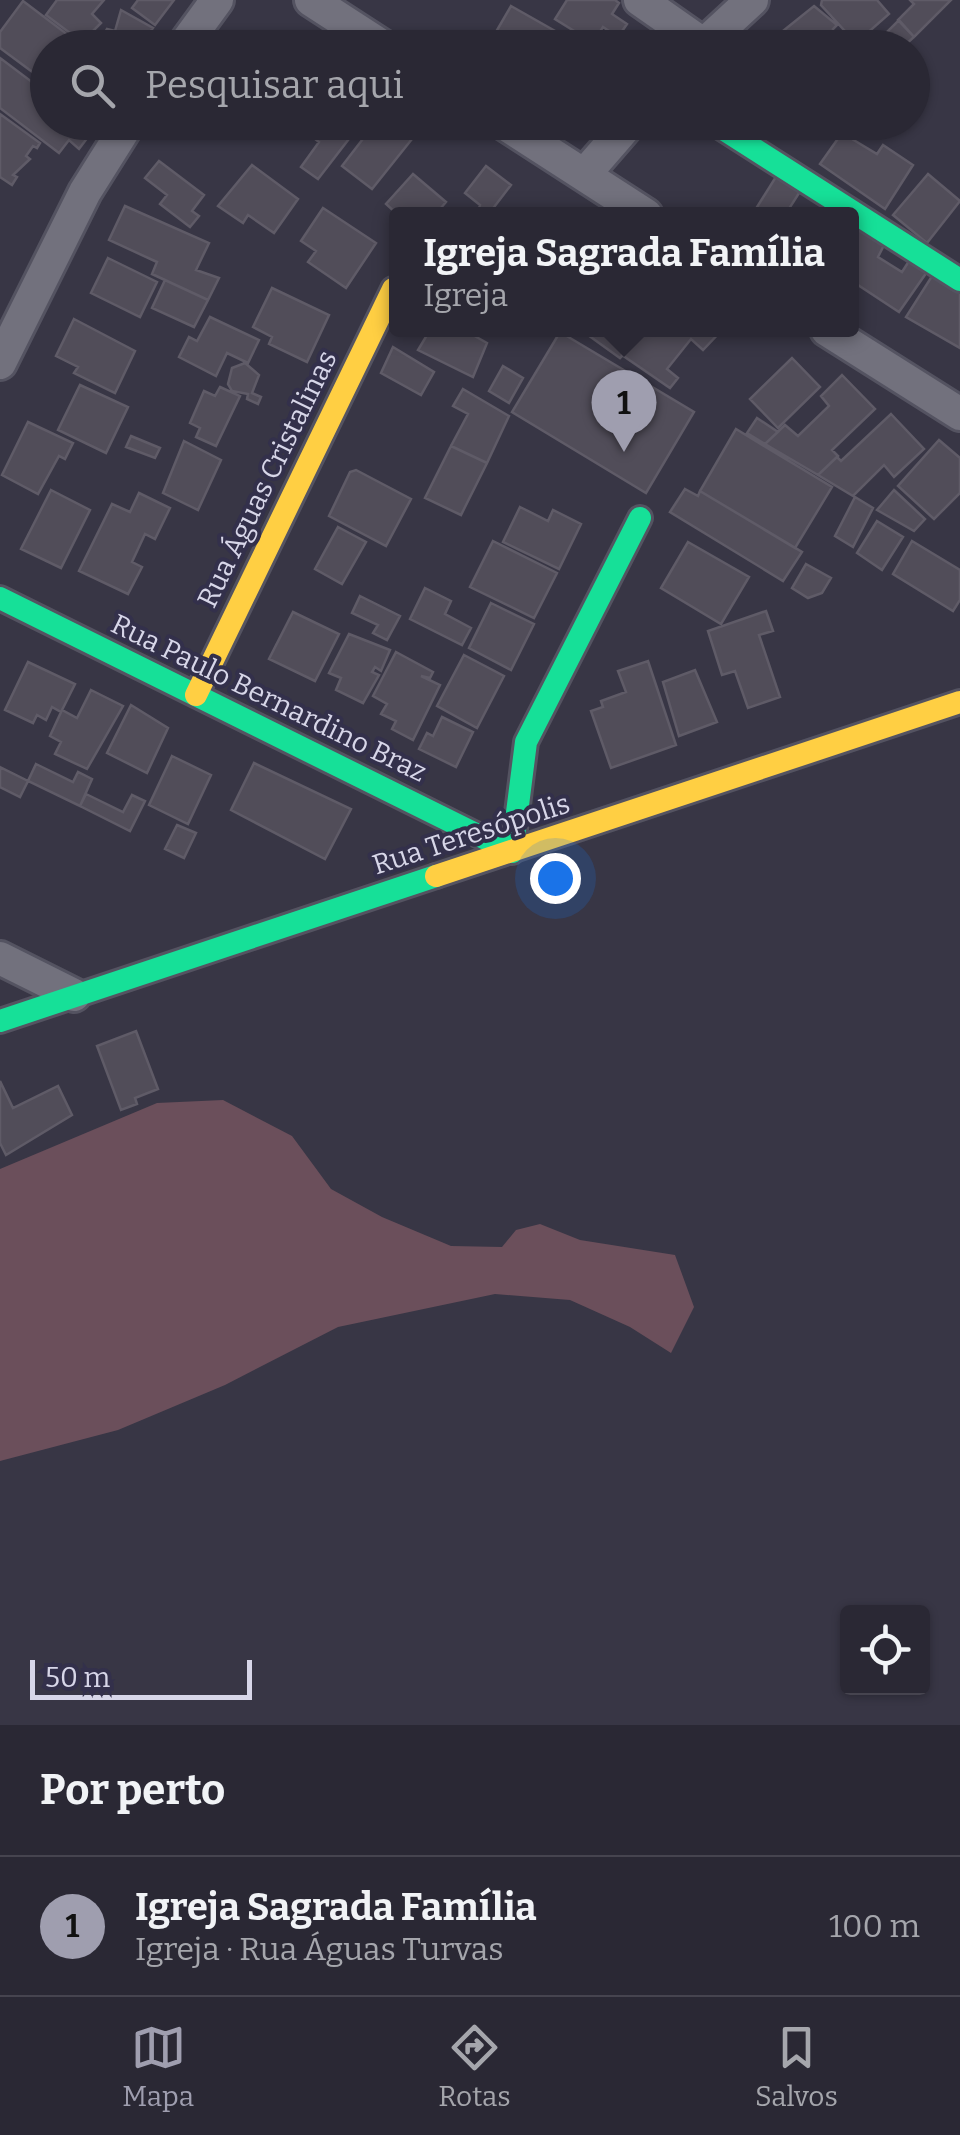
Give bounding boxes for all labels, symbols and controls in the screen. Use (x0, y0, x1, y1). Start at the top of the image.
search box (30, 30, 930, 140)
icon: search (65, 58, 120, 113)
text: Pesquisar aqui (145, 62, 404, 108)
popup (389, 207, 859, 337)
text: Igreja Sagrada Família (423, 230, 825, 276)
text: Igreja (423, 276, 508, 314)
street label: Rua Águas Cristalinas (190, 345, 344, 613)
pin: 1 (592, 370, 656, 452)
street label: Rua Paulo Bernardino Braz (106, 607, 432, 789)
street label: Rua Teresópolis (368, 787, 574, 881)
your location (530, 853, 581, 904)
map controls (840, 1605, 930, 1695)
button: locate (840, 1605, 930, 1695)
scale bar (30, 1655, 252, 1700)
text: 50 m (45, 1661, 110, 1694)
text: Por perto (40, 1765, 225, 1815)
text: Igreja Sagrada Família (135, 1884, 537, 1930)
text: 1 (66, 1907, 79, 1945)
text: 100 m (829, 1907, 920, 1945)
text: Igreja · Rua Águas Turvas (135, 1930, 504, 1968)
tab: Mapa (122, 2020, 194, 2113)
tab: Rotas (438, 2020, 511, 2113)
tab: Salvos (755, 2020, 838, 2113)

